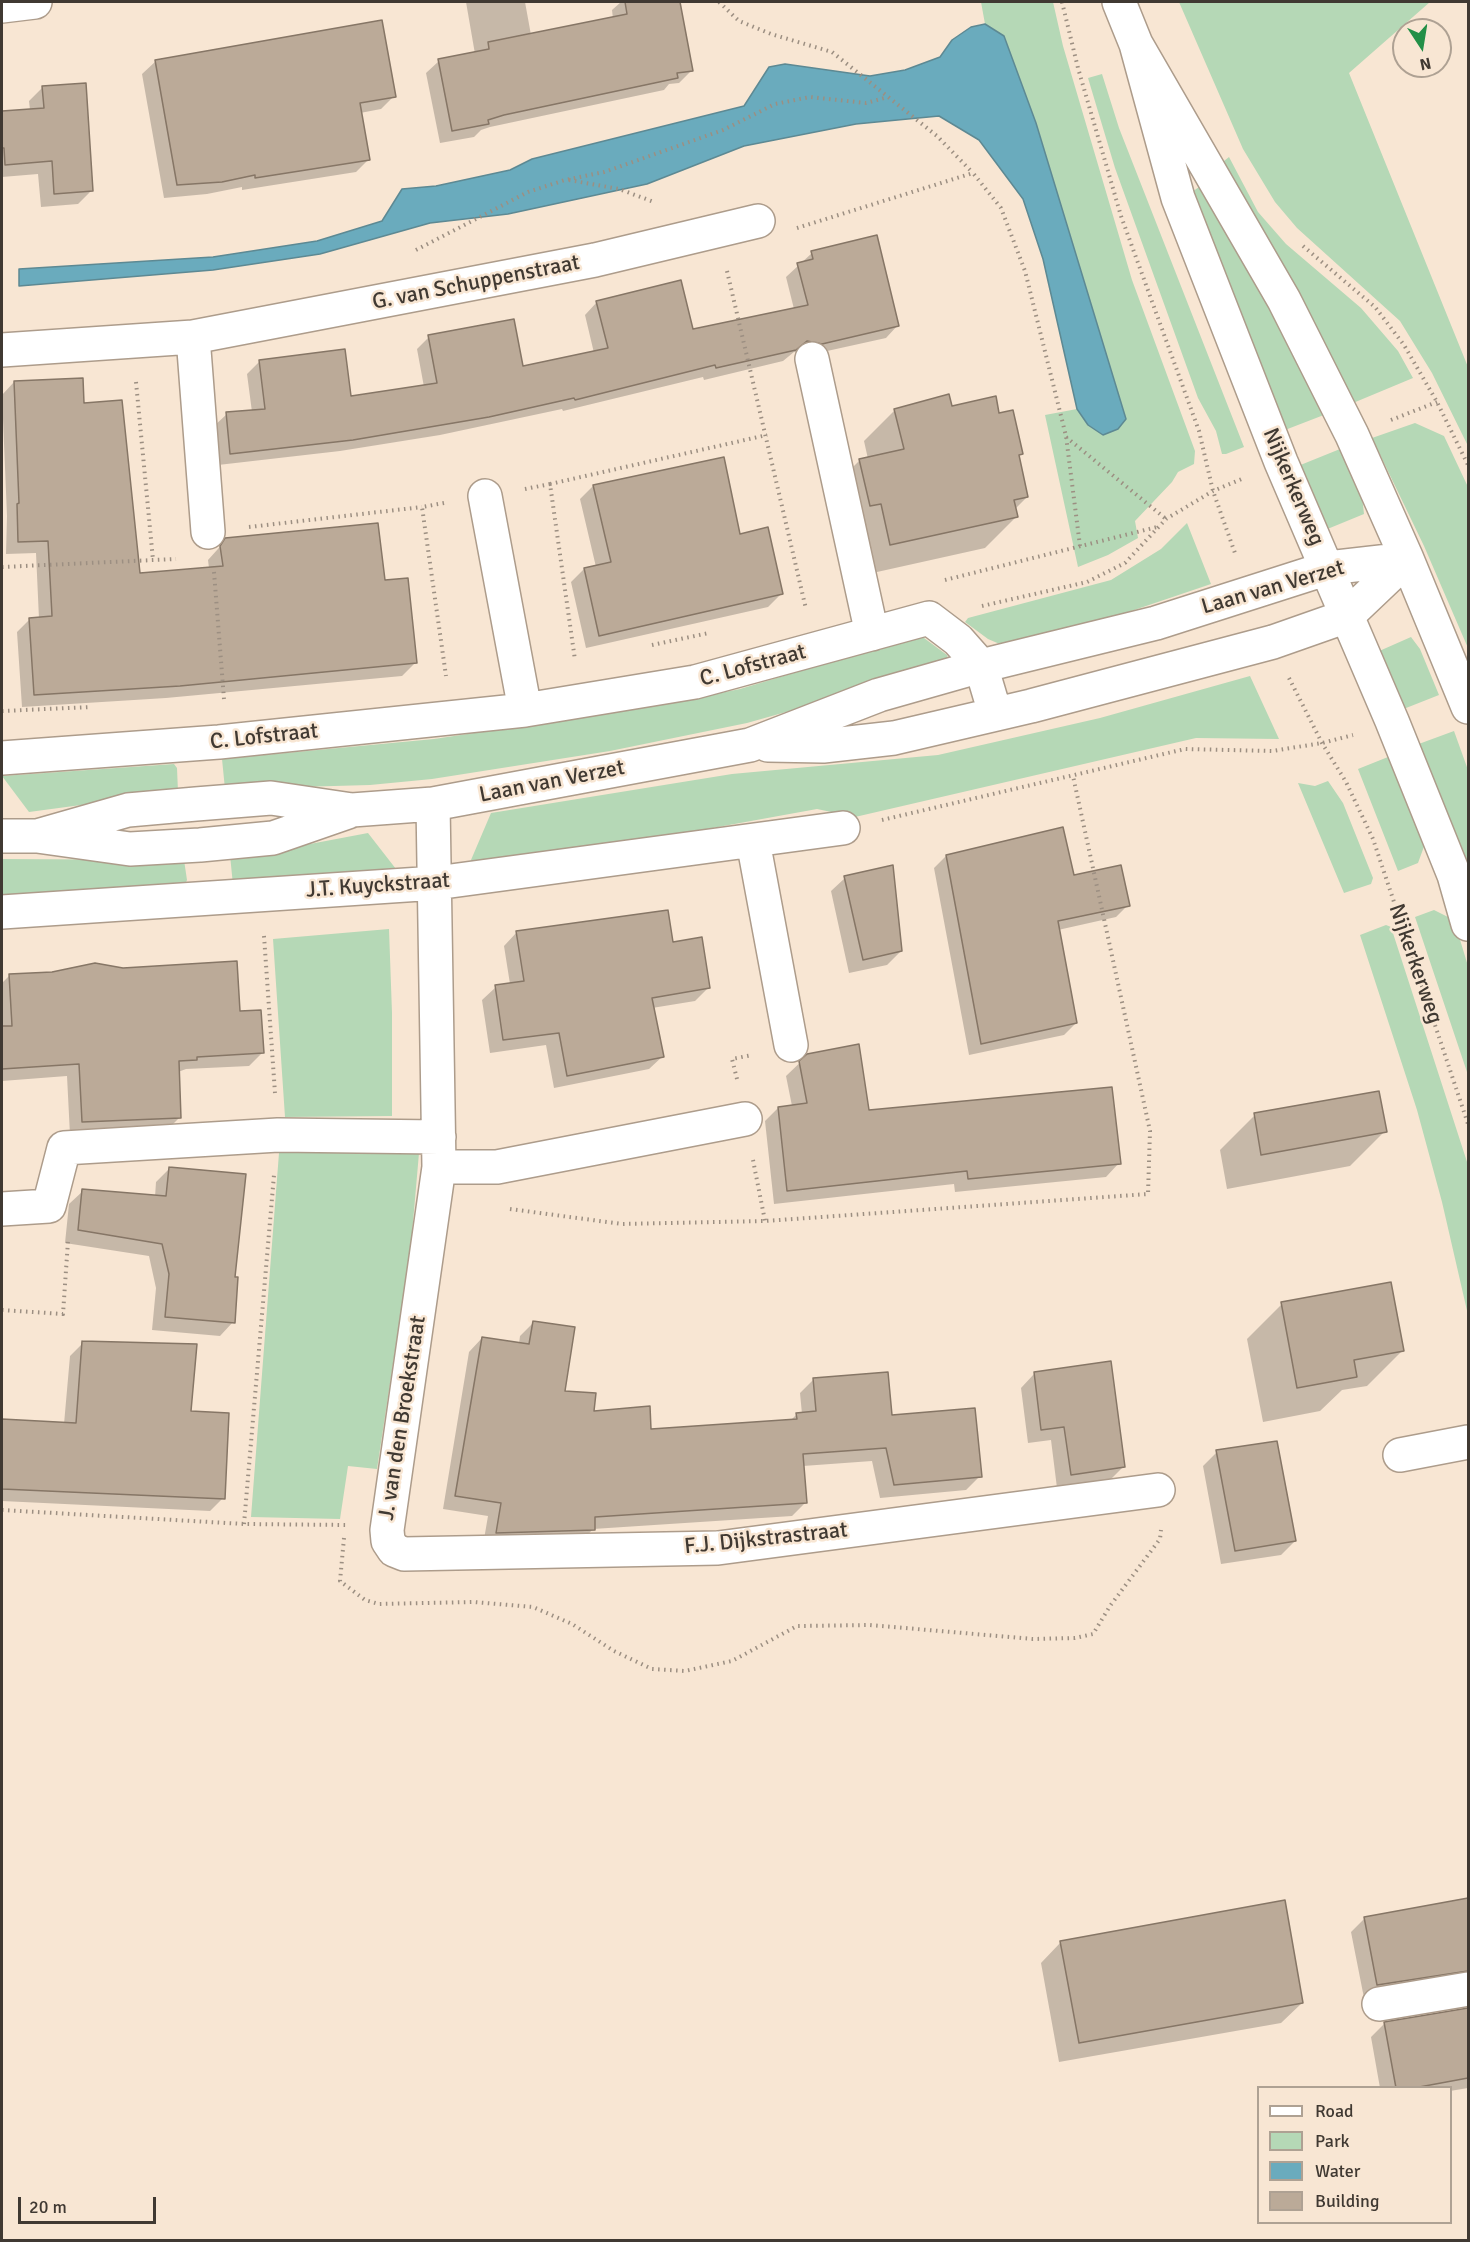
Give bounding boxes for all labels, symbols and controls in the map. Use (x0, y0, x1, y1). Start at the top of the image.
north arrow (1392, 18, 1452, 78)
text: N (1418, 53, 1433, 75)
street label: G. van Schuppenstraat (370, 250, 582, 316)
street label: Nijkerkerweg (1256, 424, 1330, 550)
street label: Laan van Verzet (1199, 555, 1347, 621)
street label: C. Lofstraat (697, 639, 809, 693)
street label: C. Lofstraat (209, 718, 319, 756)
street label: Laan van Verzet (477, 755, 627, 809)
street label: J.T. Kuyckstraat (305, 868, 451, 904)
street label: Nijkerkerweg (1382, 901, 1448, 1027)
street label: J. van den Broekstraat (374, 1314, 432, 1522)
street label: F.J. Dijkstrastraat (683, 1517, 849, 1561)
legend (1257, 2086, 1452, 2224)
text: Road (1315, 2100, 1354, 2122)
text: Park (1315, 2130, 1350, 2152)
text: Water (1315, 2160, 1360, 2182)
scale bar (21, 2185, 159, 2223)
text: Building (1315, 2190, 1379, 2212)
text: 20 m (29, 2196, 67, 2218)

